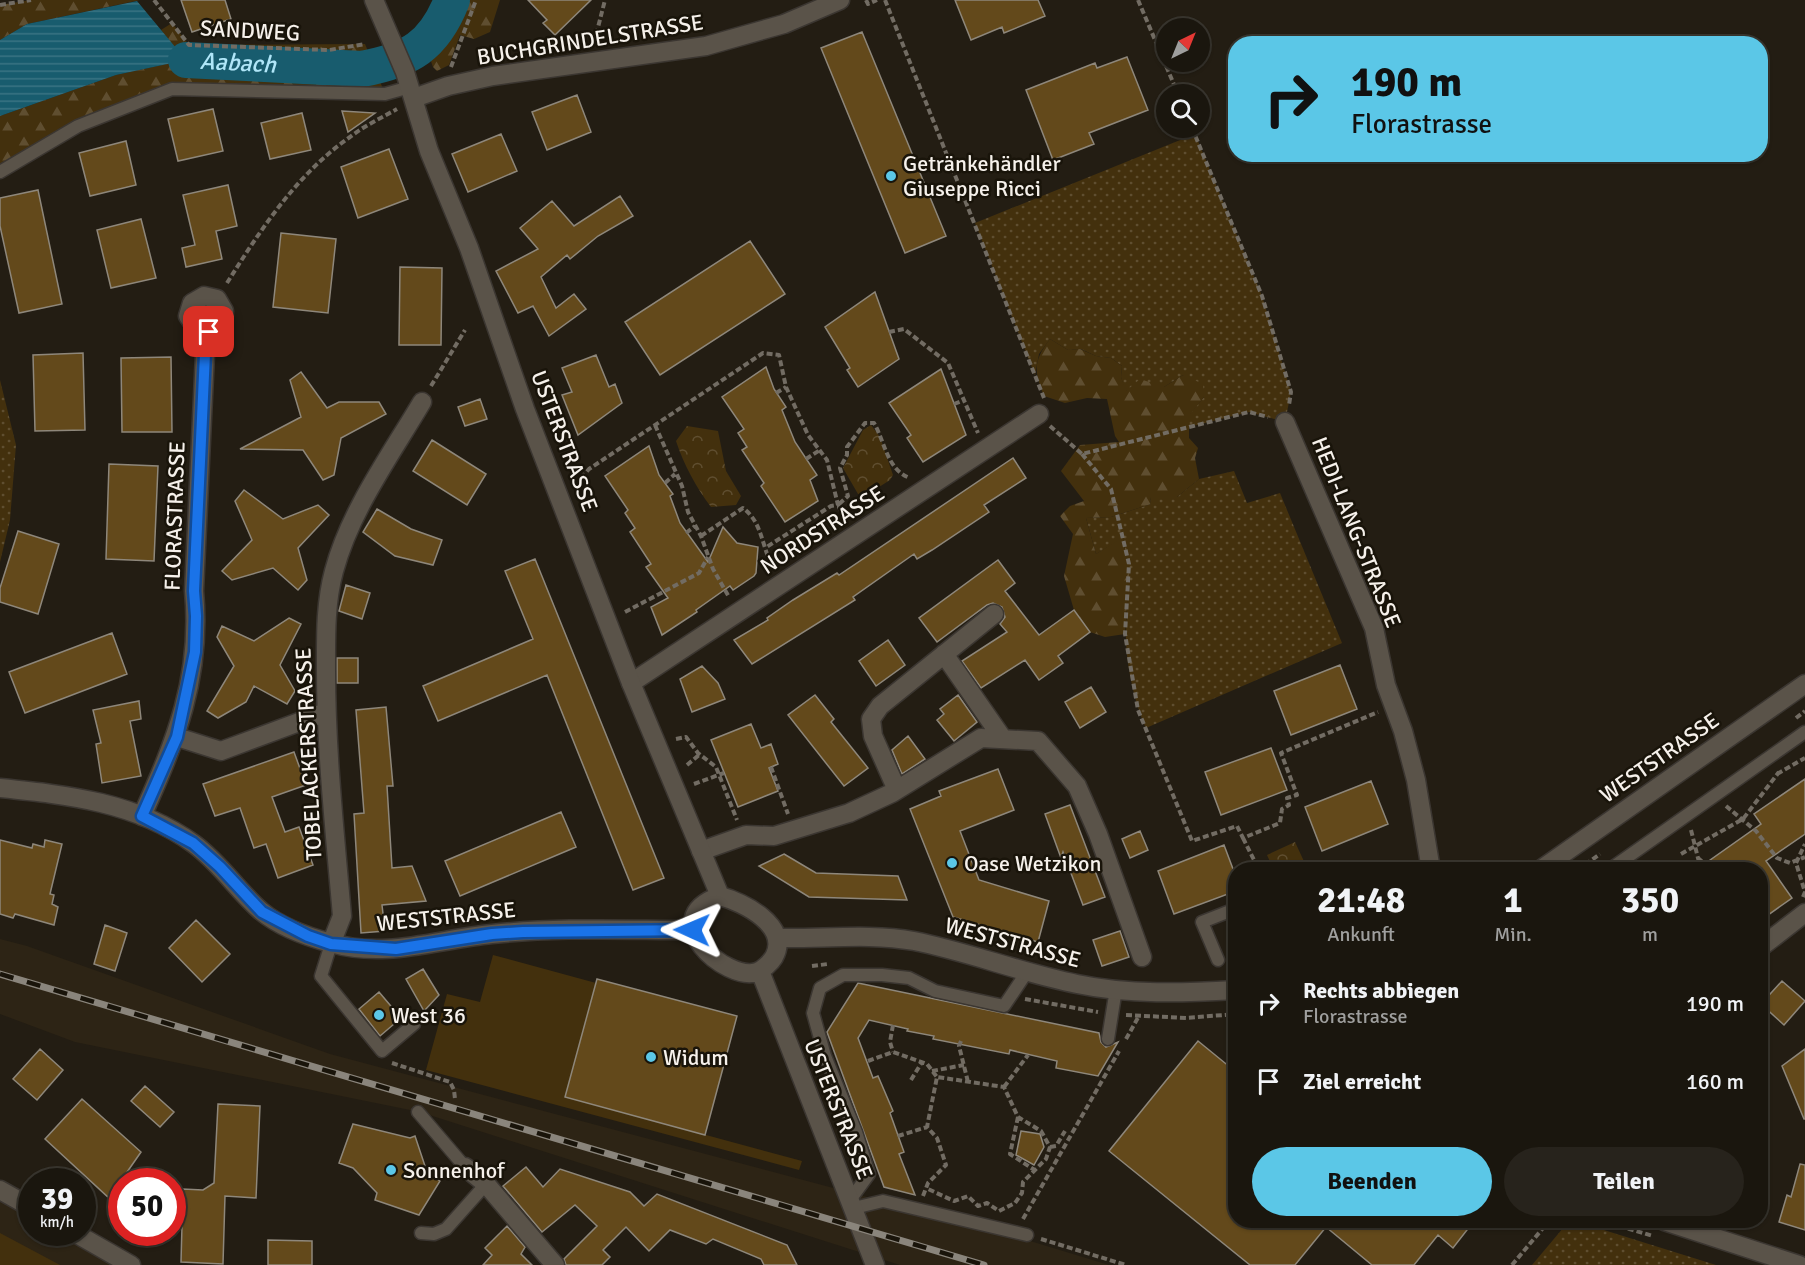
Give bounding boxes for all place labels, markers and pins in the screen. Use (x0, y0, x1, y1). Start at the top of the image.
place label: Getränkehändler Giuseppe Ricci (903, 150, 1061, 202)
marker: Getränkehändler Giuseppe Ricci (884, 169, 898, 183)
pin (183, 306, 234, 357)
place label: Oase Wetzikon (964, 850, 1102, 877)
marker: Oase Wetzikon (945, 856, 959, 870)
place label: West 36 (391, 1002, 466, 1029)
marker: West 36 (372, 1008, 386, 1022)
place label: Widum (663, 1044, 729, 1071)
marker: Widum (644, 1050, 658, 1064)
place label: Sonnenhof (403, 1157, 506, 1184)
marker: Sonnenhof (384, 1163, 398, 1177)

